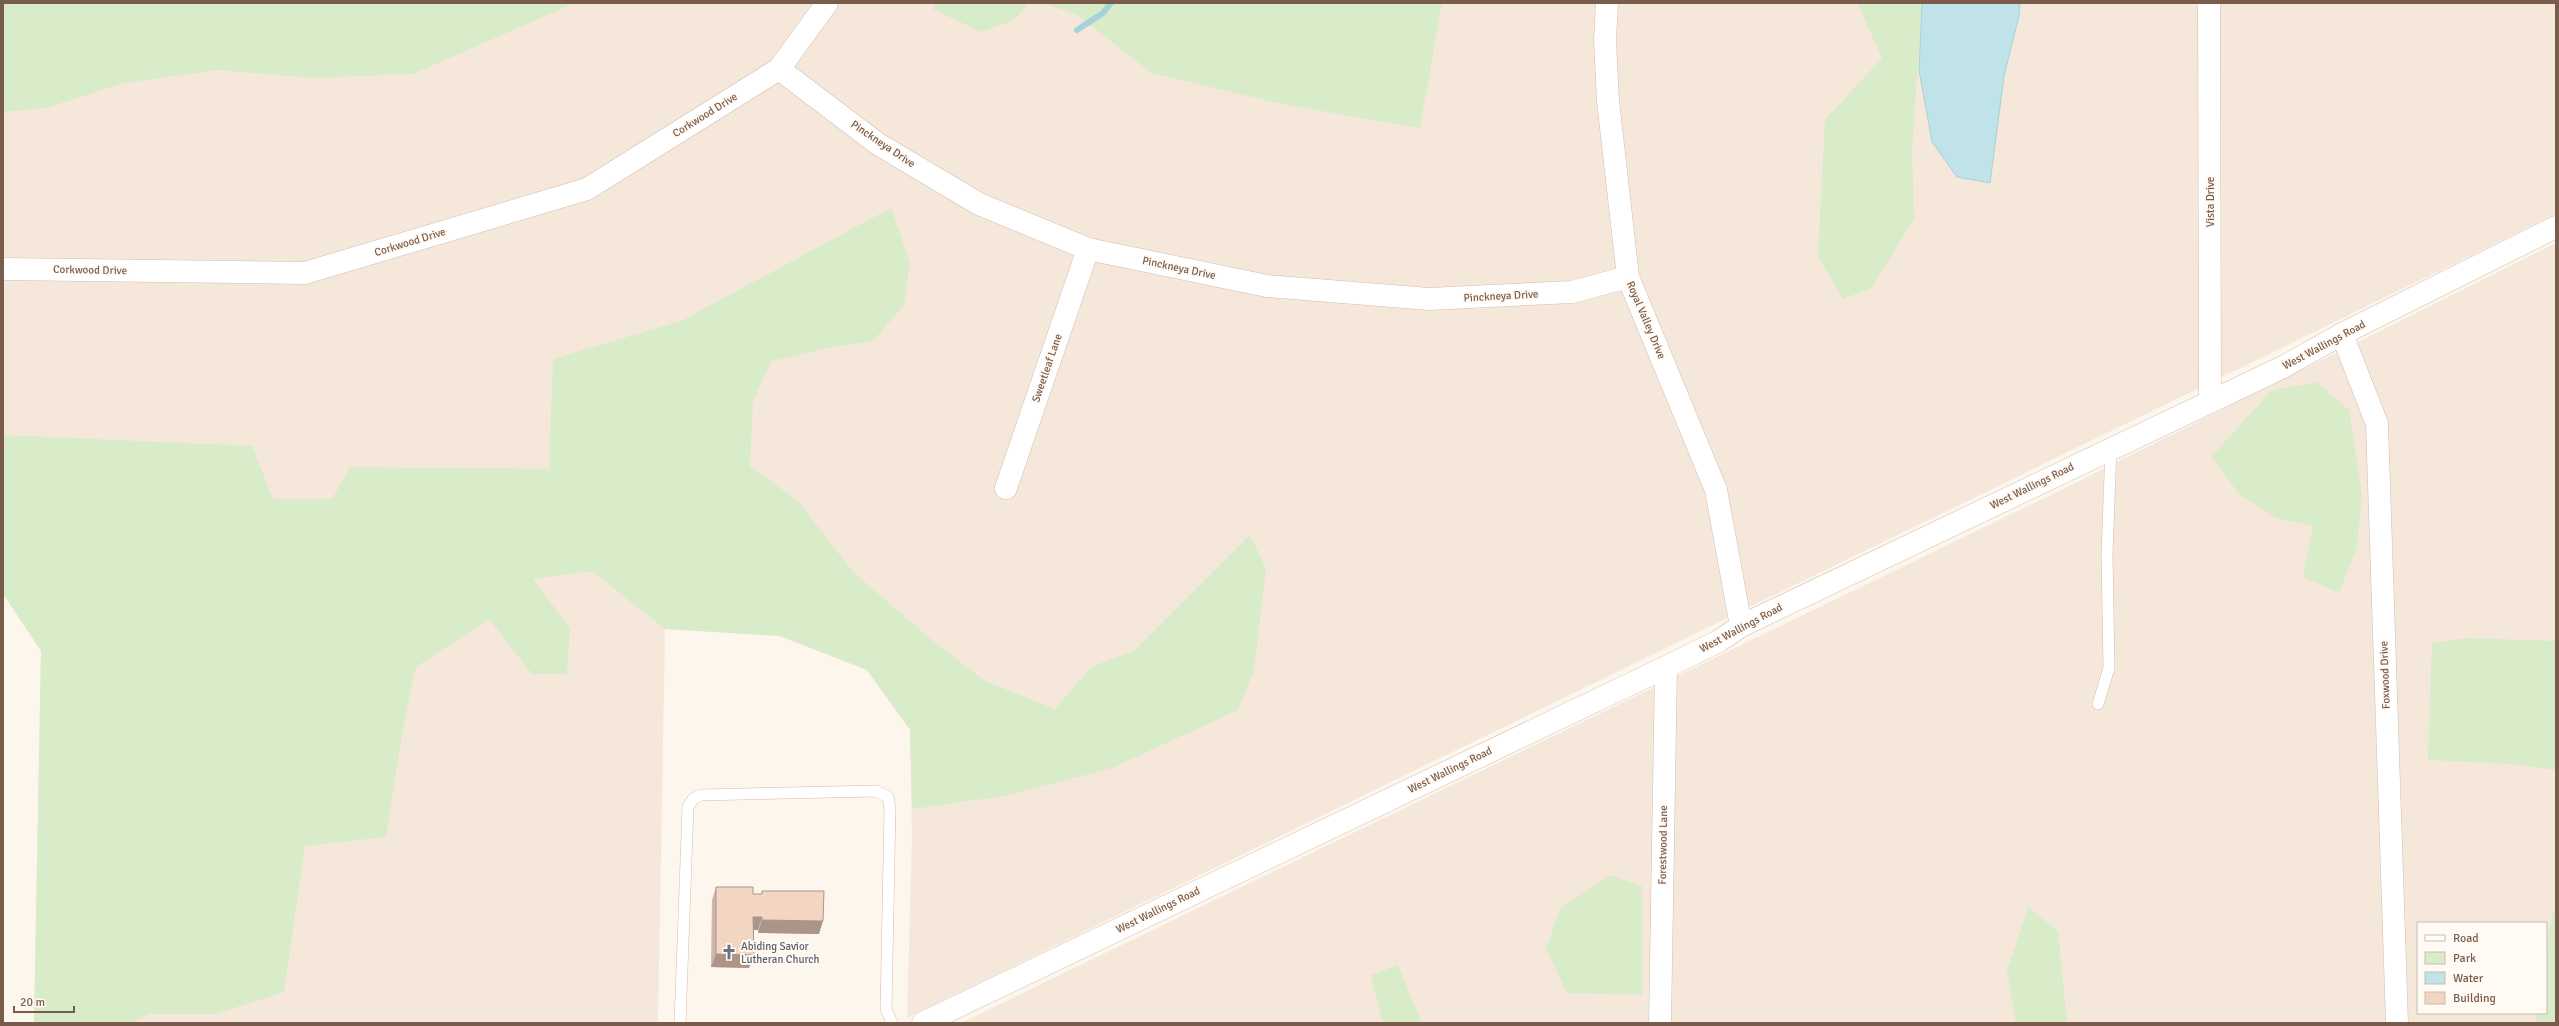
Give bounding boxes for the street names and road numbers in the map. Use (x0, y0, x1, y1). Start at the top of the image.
street label: Corkwood Drive (670, 90, 740, 140)
street label: Pinckneya Drive (848, 118, 918, 170)
street label: Vista Drive (2204, 177, 2217, 227)
street label: Corkwood Drive (373, 225, 447, 259)
street label: Pinckneya Drive (1141, 254, 1217, 282)
street label: Corkwood Drive (53, 263, 127, 277)
street label: Royal Valley Drive (1624, 279, 1668, 361)
street label: Pinckneya Drive (1463, 288, 1539, 304)
street label: West Wallings Road (2280, 318, 2368, 372)
street label: Sweetleaf Lane (1029, 332, 1065, 404)
street label: West Wallings Road (1988, 460, 2076, 512)
street label: West Wallings Road (1697, 601, 1785, 655)
street label: Foxwood Drive (2377, 641, 2393, 709)
street label: West Wallings Road (1406, 744, 1494, 796)
street label: Forestwood Lane (1656, 805, 1670, 885)
street label: West Wallings Road (1114, 884, 1202, 936)

